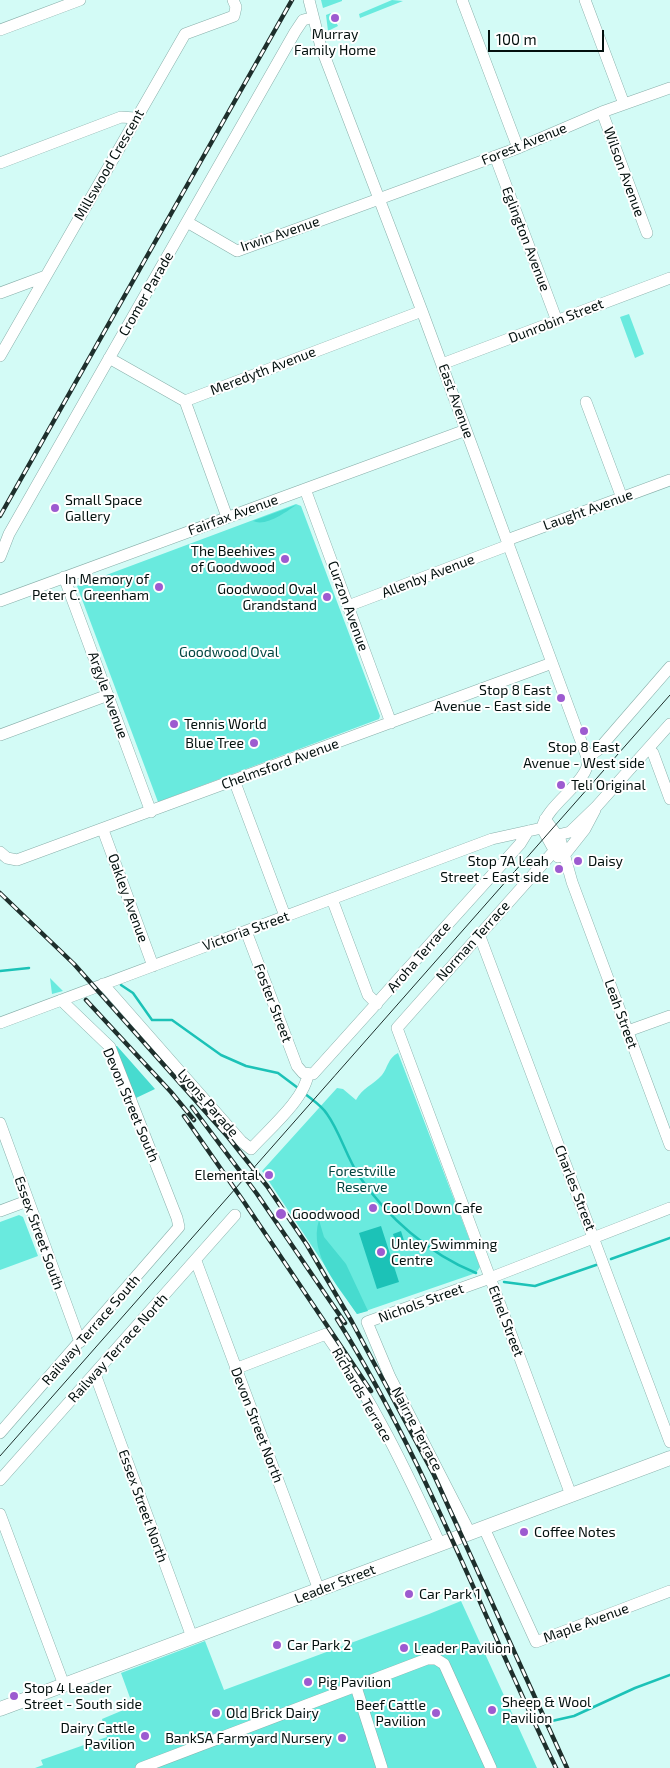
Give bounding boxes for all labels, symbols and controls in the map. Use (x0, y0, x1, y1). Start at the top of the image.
marker: Murray Family Home (329, 12, 341, 24)
scale bar (490, 20, 606, 52)
place label: Murray Family Home (294, 26, 376, 58)
text: 100 m (496, 30, 537, 48)
street label: Millswood Crescent (70, 106, 148, 224)
street label: Forest Avenue (479, 119, 569, 169)
street label: Wilson Avenue (600, 125, 648, 219)
street label: Eglington Avenue (498, 184, 554, 294)
street label: Irwin Avenue (238, 213, 322, 255)
street label: Cromer Parade (115, 249, 177, 339)
street label: Dunrobin Street (506, 295, 606, 347)
street label: Meredyth Avenue (208, 343, 318, 399)
street label: East Avenue (435, 361, 477, 441)
street label: Laught Avenue (541, 486, 635, 534)
street label: Fairfax Avenue (186, 491, 280, 539)
place label: Small Space Gallery (65, 492, 142, 524)
marker: Small Space Gallery (49, 502, 61, 514)
place label: The Beehives of Goodwood (190, 543, 275, 576)
street label: Allenby Avenue (379, 551, 477, 601)
marker: The Beehives of Goodwood (279, 553, 291, 565)
street label: Curzon Avenue (324, 559, 372, 653)
place label: In Memory of Peter C. Greenham (32, 571, 149, 604)
marker: In Memory of Peter C. Greenham (153, 581, 165, 593)
place label: Goodwood Oval Grandstand (217, 581, 317, 614)
marker: Goodwood Oval Grandstand (321, 591, 333, 603)
park label: Goodwood Oval (179, 644, 279, 660)
street label: Argyle Avenue (85, 649, 131, 741)
place label: Stop 8 East Avenue - East side (434, 682, 551, 714)
marker: Stop 8 East Avenue - East side (555, 692, 567, 704)
place label: Tennis World (184, 716, 267, 732)
marker: Tennis World (168, 718, 180, 730)
marker: Stop 8 East Avenue - West side (578, 725, 590, 737)
place label: Blue Tree (185, 735, 244, 751)
street label: Chelmsford Avenue (219, 735, 341, 793)
marker: Blue Tree (248, 737, 260, 749)
place label: Stop 8 East Avenue - West side (523, 739, 645, 772)
place label: Teli Original (571, 777, 646, 793)
marker: Teli Original (555, 779, 567, 791)
street label: Oakley Avenue (104, 851, 152, 945)
place label: Stop 7A Leah Street - East side (440, 853, 549, 886)
place label: Daisy (588, 853, 623, 869)
marker: Daisy (572, 855, 584, 867)
marker: Stop 7A Leah Street - East side (553, 863, 565, 875)
street label: Norman Terrace (433, 898, 513, 984)
street label: Victoria Street (200, 908, 292, 954)
street label: Aroha Terrace (384, 918, 454, 996)
street label: Foster Street (250, 961, 296, 1045)
street label: Leah Street (601, 977, 641, 1051)
street label: Devon Street South (99, 1045, 163, 1165)
street label: Lyons Parade (174, 1066, 242, 1140)
street label: Charles Street (551, 1143, 599, 1233)
park label: Forestville Reserve (328, 1163, 396, 1196)
place label: Elemental (194, 1167, 259, 1183)
marker: Elemental (263, 1169, 275, 1181)
street label: Essex Street South (11, 1174, 67, 1292)
place label: Cool Down Cafe (383, 1200, 483, 1216)
marker: Cool Down Cafe (367, 1202, 379, 1214)
place label: Goodwood (292, 1206, 360, 1222)
marker: Goodwood (274, 1207, 288, 1221)
place label: Unley Swimming Centre (391, 1236, 497, 1268)
marker: Unley Swimming Centre (375, 1246, 387, 1258)
street label: Railway Terrace South (38, 1271, 144, 1389)
street label: Nichols Street (376, 1280, 466, 1326)
street label: Ethel Street (485, 1283, 527, 1359)
street label: Railway Terrace North (65, 1290, 171, 1406)
street label: Richards Terrace (328, 1345, 396, 1445)
street label: Devon Street North (227, 1365, 287, 1485)
street label: Nairne Terrace (388, 1384, 446, 1474)
street label: Essex Street North (115, 1447, 171, 1565)
place label: Coffee Notes (534, 1524, 616, 1540)
marker: Coffee Notes (518, 1526, 530, 1538)
street label: Leader Street (292, 1561, 378, 1607)
place label: Car Park 1 (419, 1586, 481, 1602)
marker: Car Park 1 (403, 1588, 415, 1600)
street label: Maple Avenue (541, 1600, 631, 1646)
place label: Car Park 2 (287, 1637, 351, 1653)
marker: Car Park 2 (271, 1639, 283, 1651)
place label: Leader Pavilion (414, 1640, 511, 1656)
marker: Leader Pavilion (398, 1642, 410, 1654)
place label: Pig Pavilion (318, 1674, 391, 1690)
marker: Pig Pavilion (302, 1676, 314, 1688)
place label: Stop 4 Leader Street - South side (24, 1680, 142, 1712)
marker: Stop 4 Leader Street - South side (8, 1690, 20, 1702)
place label: Sheep & Wool Pavilion (502, 1694, 591, 1726)
place label: Beef Cattle Pavilion (356, 1697, 426, 1730)
marker: Sheep & Wool Pavilion (486, 1704, 498, 1716)
place label: Old Brick Dairy (226, 1705, 319, 1721)
marker: Old Brick Dairy (210, 1707, 222, 1719)
marker: Beef Cattle Pavilion (430, 1707, 442, 1719)
place label: Dairy Cattle Pavilion (60, 1720, 135, 1752)
marker: Dairy Cattle Pavilion (139, 1730, 151, 1742)
place label: BankSA Farmyard Nursery (165, 1730, 332, 1746)
marker: BankSA Farmyard Nursery (336, 1732, 348, 1744)

